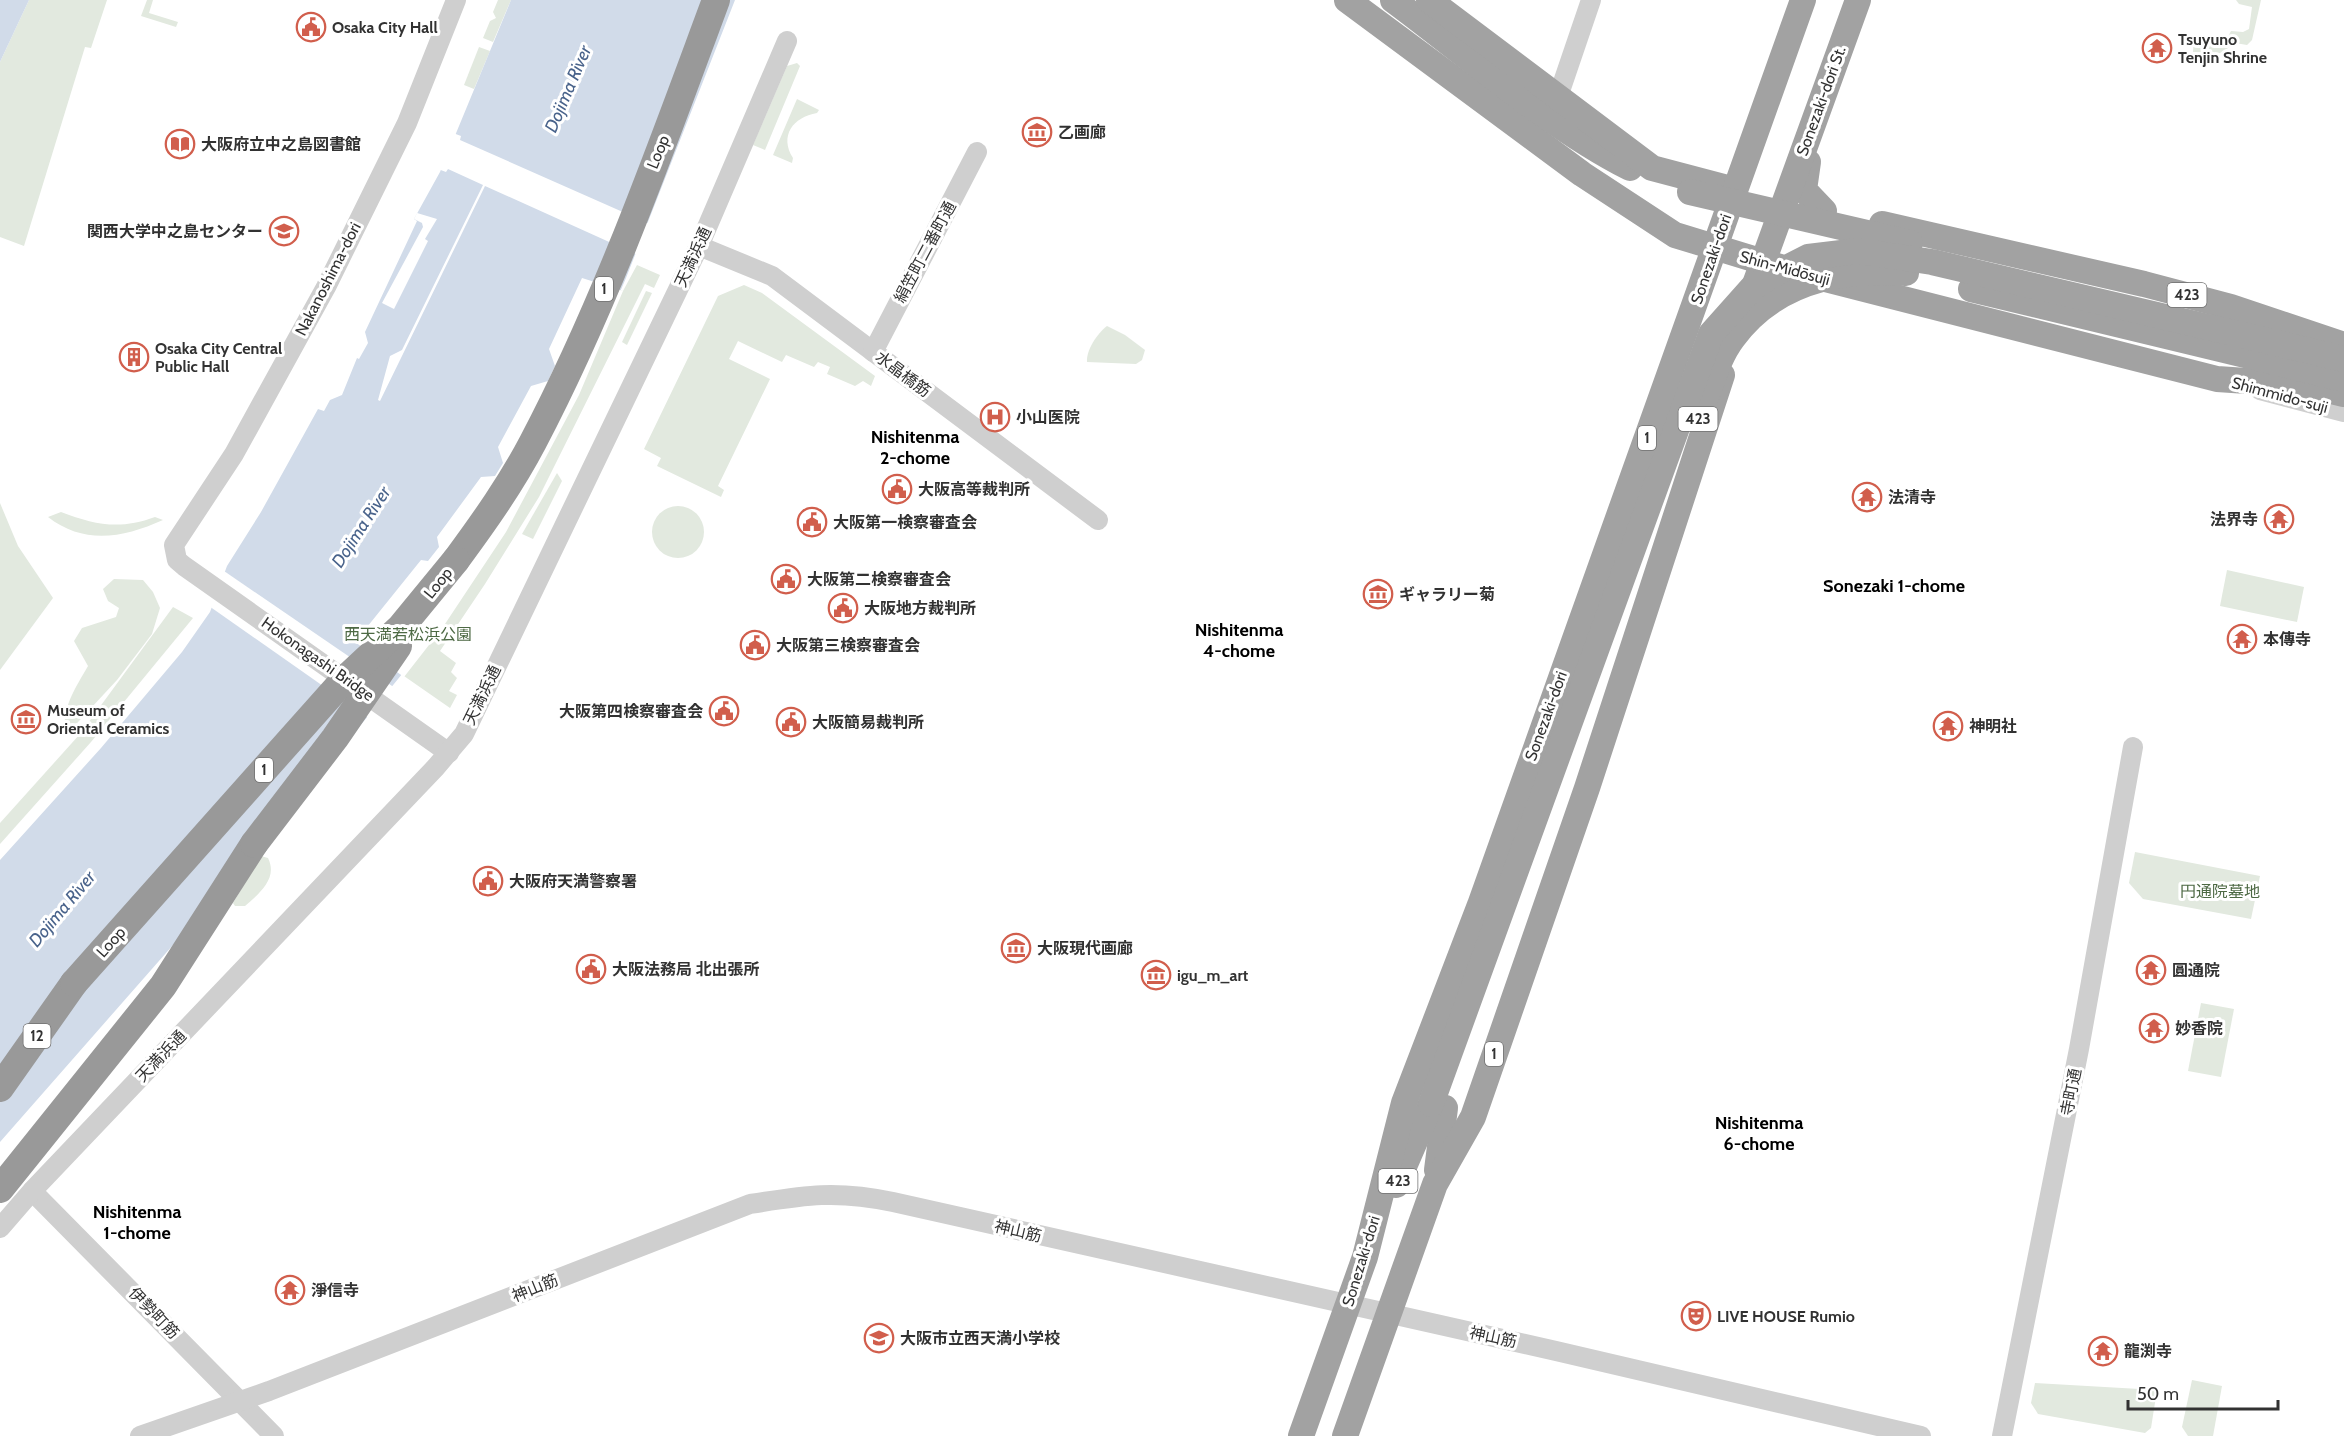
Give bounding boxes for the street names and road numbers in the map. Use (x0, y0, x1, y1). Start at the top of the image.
street label: Sonezaki-dori St. (1792, 44, 1850, 158)
street label: Loop (643, 132, 673, 171)
street label: 絹笠町二番町通 (890, 198, 960, 306)
street label: Sonezaki-dori (1687, 211, 1735, 307)
street label: Nakanoshima-dori (291, 219, 365, 339)
street label: 天満浜通 (671, 224, 715, 290)
street label: Shin-Midōsuji (1738, 247, 1832, 289)
road number: 1 (595, 277, 613, 301)
road number: 423 (2168, 283, 2206, 307)
street label: 水晶橋筋 (872, 347, 934, 401)
street label: Shimmido-suji (2230, 373, 2330, 417)
road number: 423 (1678, 407, 1718, 431)
road number: 1 (1638, 426, 1656, 450)
street label: Loop (420, 564, 456, 602)
street label: Hokonagashi Bridge (258, 613, 378, 705)
street label: 天満浜通 (459, 662, 505, 728)
street label: Sonezaki-dori (1521, 669, 1571, 763)
road number: 1 (255, 758, 273, 782)
street label: Loop (92, 923, 130, 961)
road number: 12 (24, 1024, 51, 1048)
street label: 天満浜通 (132, 1026, 190, 1086)
road number: 1 (1485, 1042, 1503, 1066)
street label: 寺町通 (2057, 1067, 2085, 1117)
road number: 423 (1378, 1169, 1418, 1193)
street label: Sonezaki-dori (1338, 1213, 1384, 1309)
street label: 神山筋 (992, 1216, 1044, 1246)
street label: 神山筋 (509, 1270, 561, 1306)
street label: 伊勢町筋 (125, 1283, 183, 1343)
street label: 神山筋 (1468, 1323, 1518, 1351)

